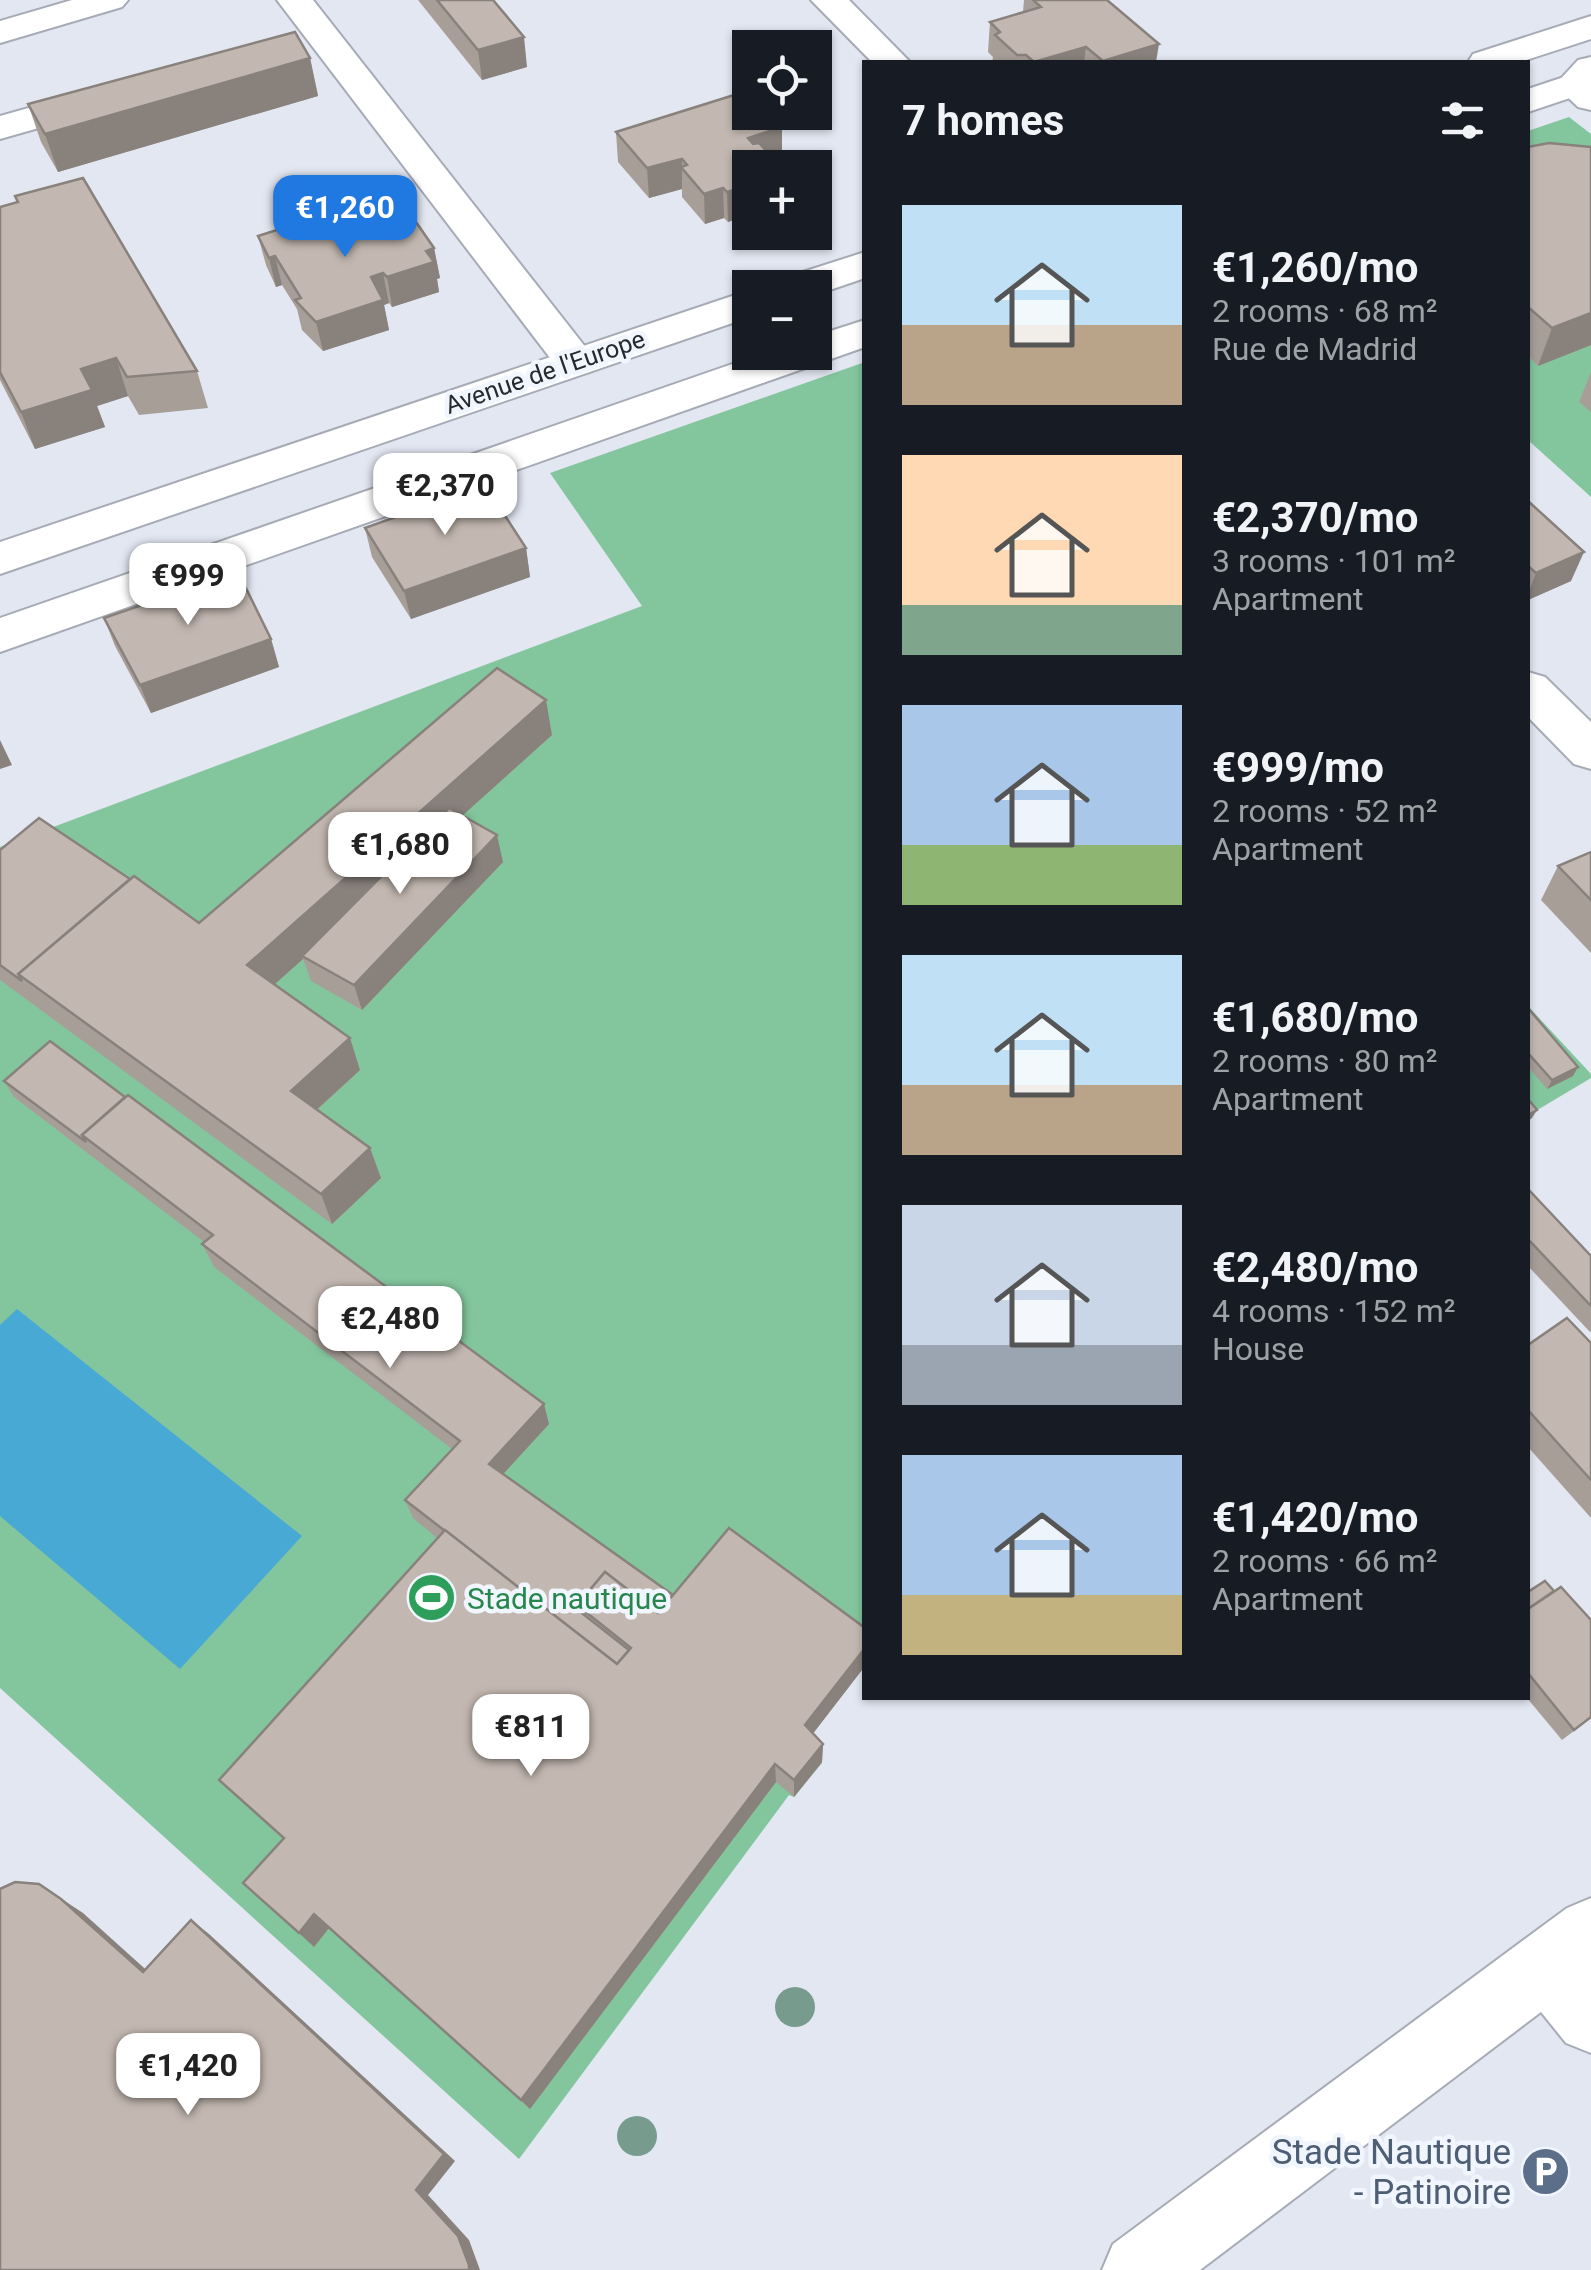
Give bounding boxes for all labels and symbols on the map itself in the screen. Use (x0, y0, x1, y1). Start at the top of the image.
pin: €1,260 (264, 175, 426, 260)
street label: Avenue de l'Europe (441, 324, 649, 420)
pin: €2,370 (364, 453, 526, 538)
pin: €999 (129, 543, 247, 628)
pin: €1,680 (319, 812, 481, 897)
pin: €2,480 (309, 1286, 471, 1371)
sports icon: Stade nautique (406, 1572, 458, 1624)
place label: Stade nautique (467, 1581, 667, 1616)
pin: €811 (472, 1694, 590, 1779)
pin: €1,420 (107, 2033, 269, 2118)
place label: Stade Nautique - Patinoire (1272, 2132, 1511, 2213)
parking icon: Stade Nautique - Patinoire (1520, 2146, 1572, 2198)

